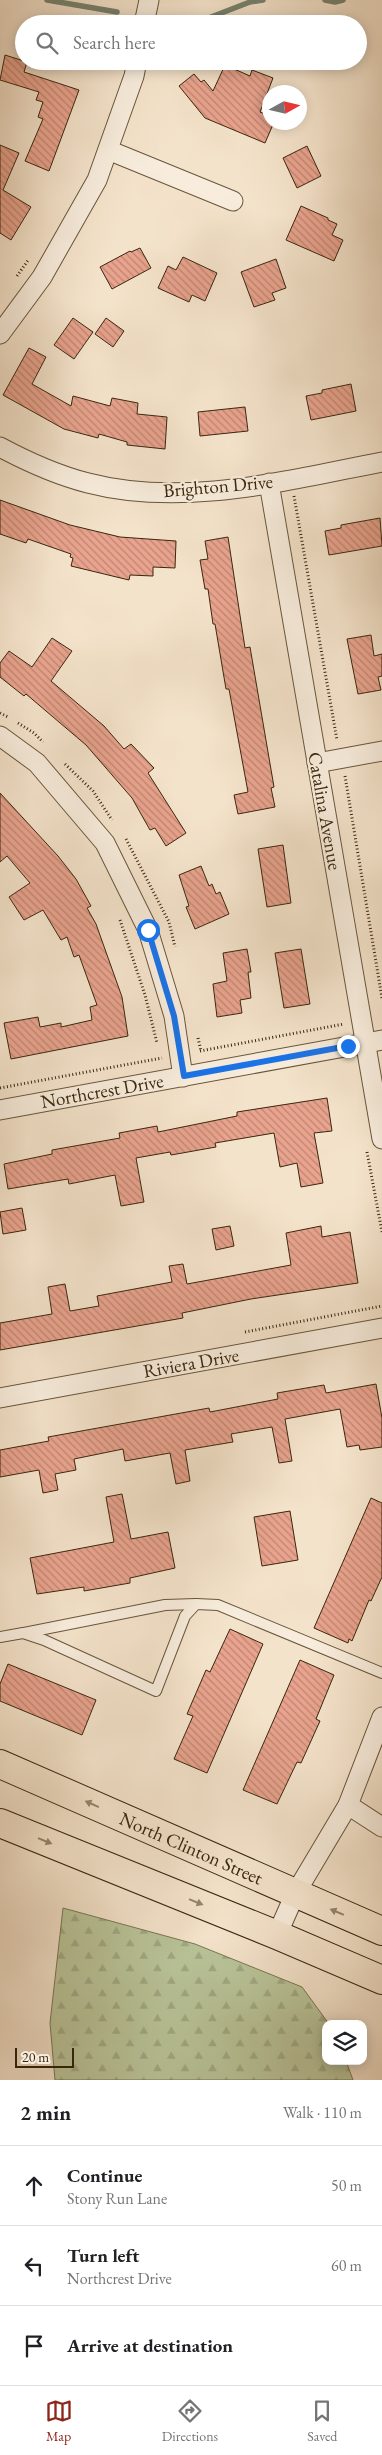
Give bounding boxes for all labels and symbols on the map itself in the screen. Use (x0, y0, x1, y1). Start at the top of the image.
north arrow (262, 85, 307, 130)
street label: Brighton Drive (162, 469, 274, 503)
street label: Catalina Avenue (302, 750, 348, 872)
route start (137, 919, 160, 942)
route end (337, 1035, 360, 1058)
street label: Northcrest Drive (39, 1068, 165, 1114)
street label: Riviera Drive (141, 1342, 241, 1384)
one-way arrow (85, 1800, 99, 1808)
street label: North Clinton Street (116, 1805, 267, 1890)
one-way arrow (38, 1838, 52, 1846)
one-way arrow (189, 1898, 204, 1906)
one-way arrow (330, 1907, 344, 1915)
scale bar (15, 2045, 74, 2068)

